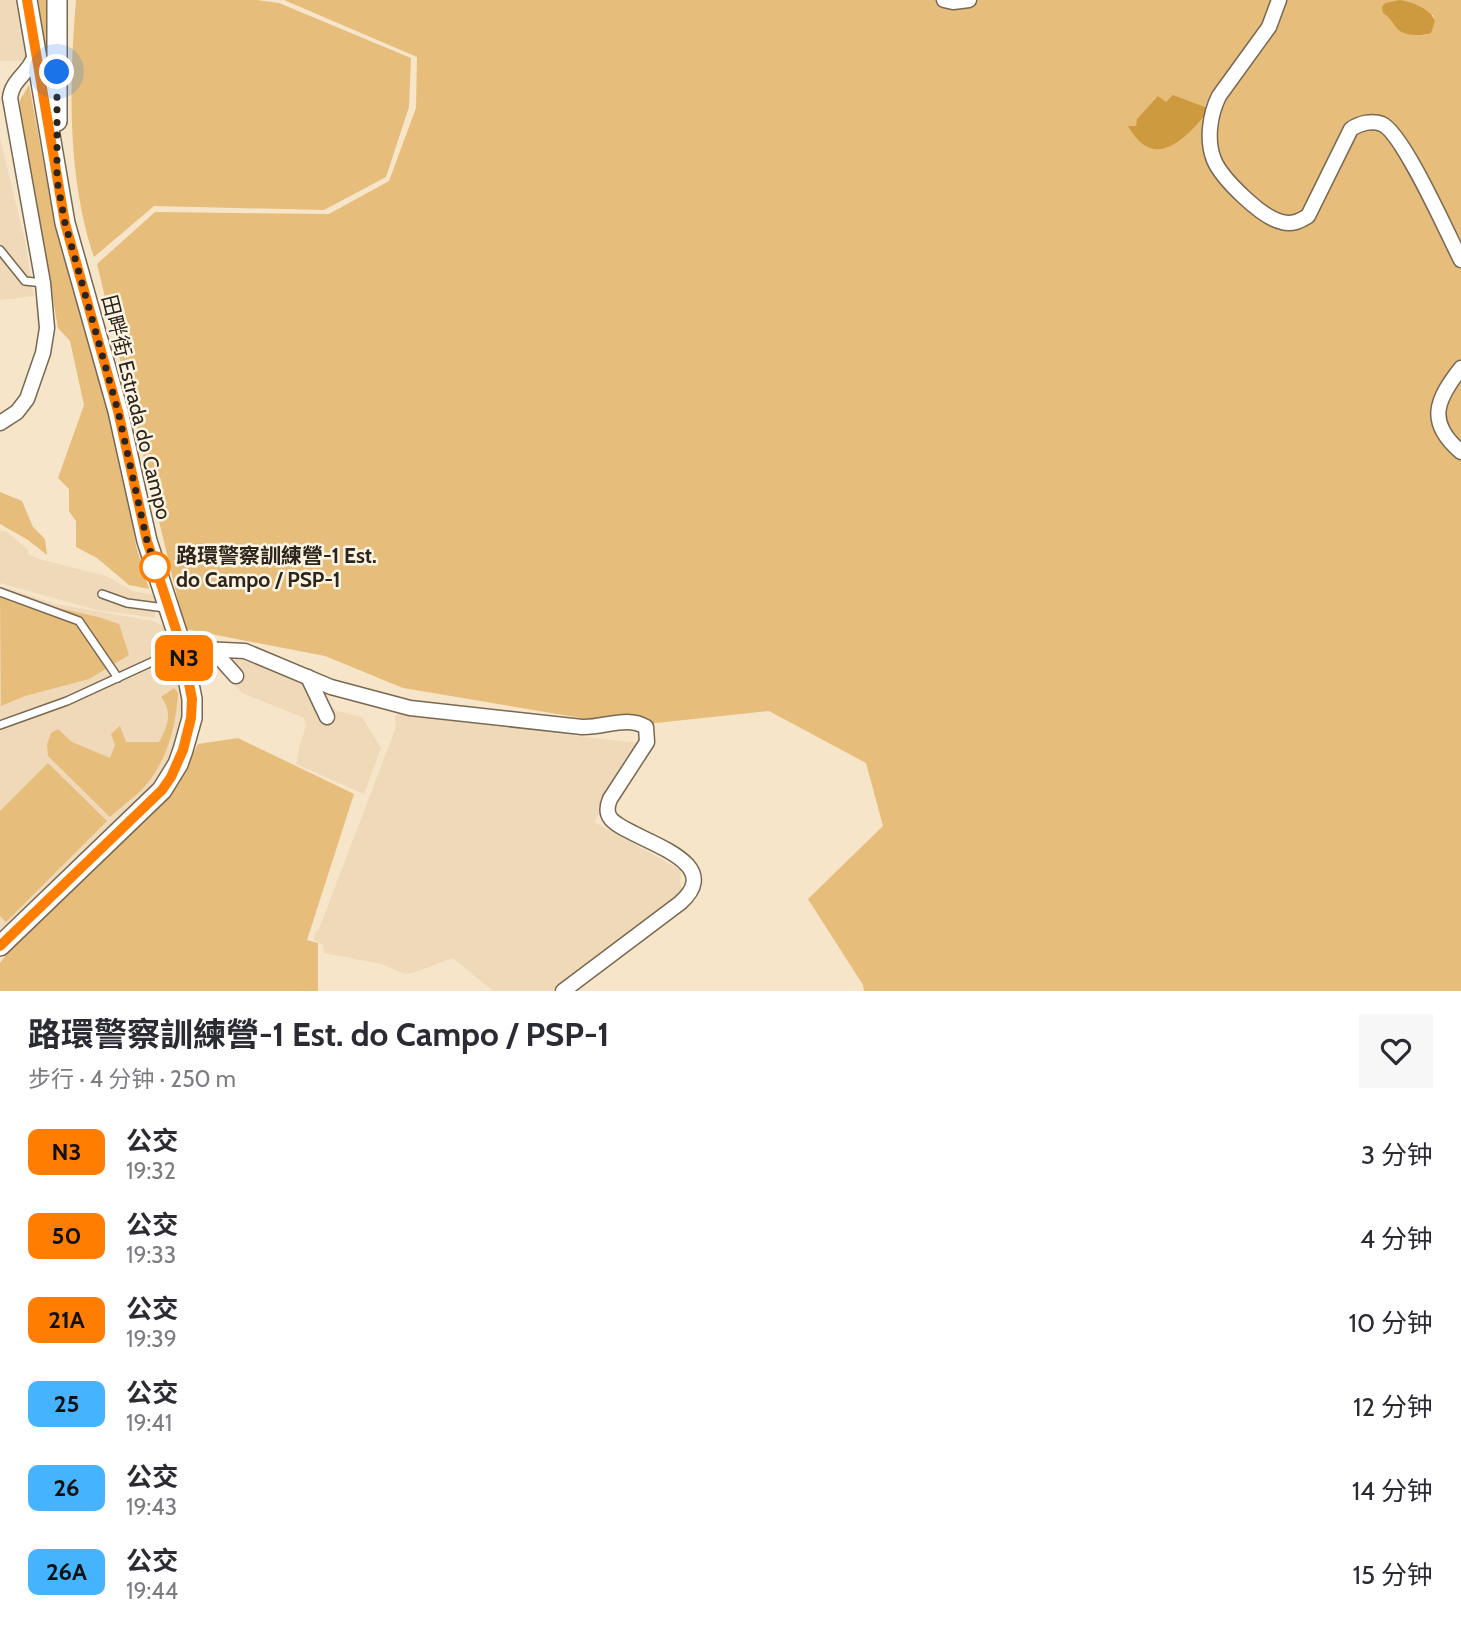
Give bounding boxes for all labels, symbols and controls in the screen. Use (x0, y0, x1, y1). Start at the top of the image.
your location (39, 54, 74, 89)
street label: 田畔街 Estrada do Campo (97, 292, 177, 522)
place label: 路環警察訓練營-1 Est. do Campo / PSP-1 (176, 543, 377, 592)
marker: 路環警察訓練營-1 Est. do Campo / PSP-1 (140, 552, 170, 582)
line badge: N3 (152, 635, 216, 681)
text: N3 (169, 643, 199, 672)
text: 路環警察訓練營-1 Est. do Campo / PSP-1 (28, 1014, 609, 1054)
button: heart (1359, 1014, 1433, 1088)
text: 步行 · 4 分钟 · 250 m (28, 1065, 236, 1093)
text: 公交 (126, 1125, 178, 1157)
text: N3 (52, 1137, 81, 1166)
text: 3 分钟 (1361, 1139, 1433, 1171)
text: 19:32 (126, 1157, 176, 1185)
text: 公交 (126, 1209, 178, 1241)
text: 50 (52, 1221, 81, 1250)
text: 4 分钟 (1360, 1223, 1433, 1255)
text: 19:33 (126, 1241, 176, 1269)
text: 公交 (126, 1293, 178, 1325)
text: 21A (48, 1305, 85, 1334)
text: 10 分钟 (1349, 1307, 1433, 1339)
text: 19:39 (126, 1325, 177, 1353)
text: 公交 (126, 1377, 178, 1409)
text: 25 (54, 1389, 79, 1418)
text: 12 分钟 (1353, 1391, 1433, 1423)
text: 19:41 (126, 1409, 172, 1437)
text: 公交 (126, 1461, 178, 1493)
text: 26 (53, 1473, 80, 1502)
text: 14 分钟 (1352, 1475, 1433, 1507)
text: 19:43 (126, 1493, 177, 1521)
text: 公交 (126, 1545, 178, 1577)
text: 26A (46, 1557, 87, 1586)
text: 15 分钟 (1353, 1559, 1433, 1591)
text: 19:44 (126, 1577, 178, 1605)

